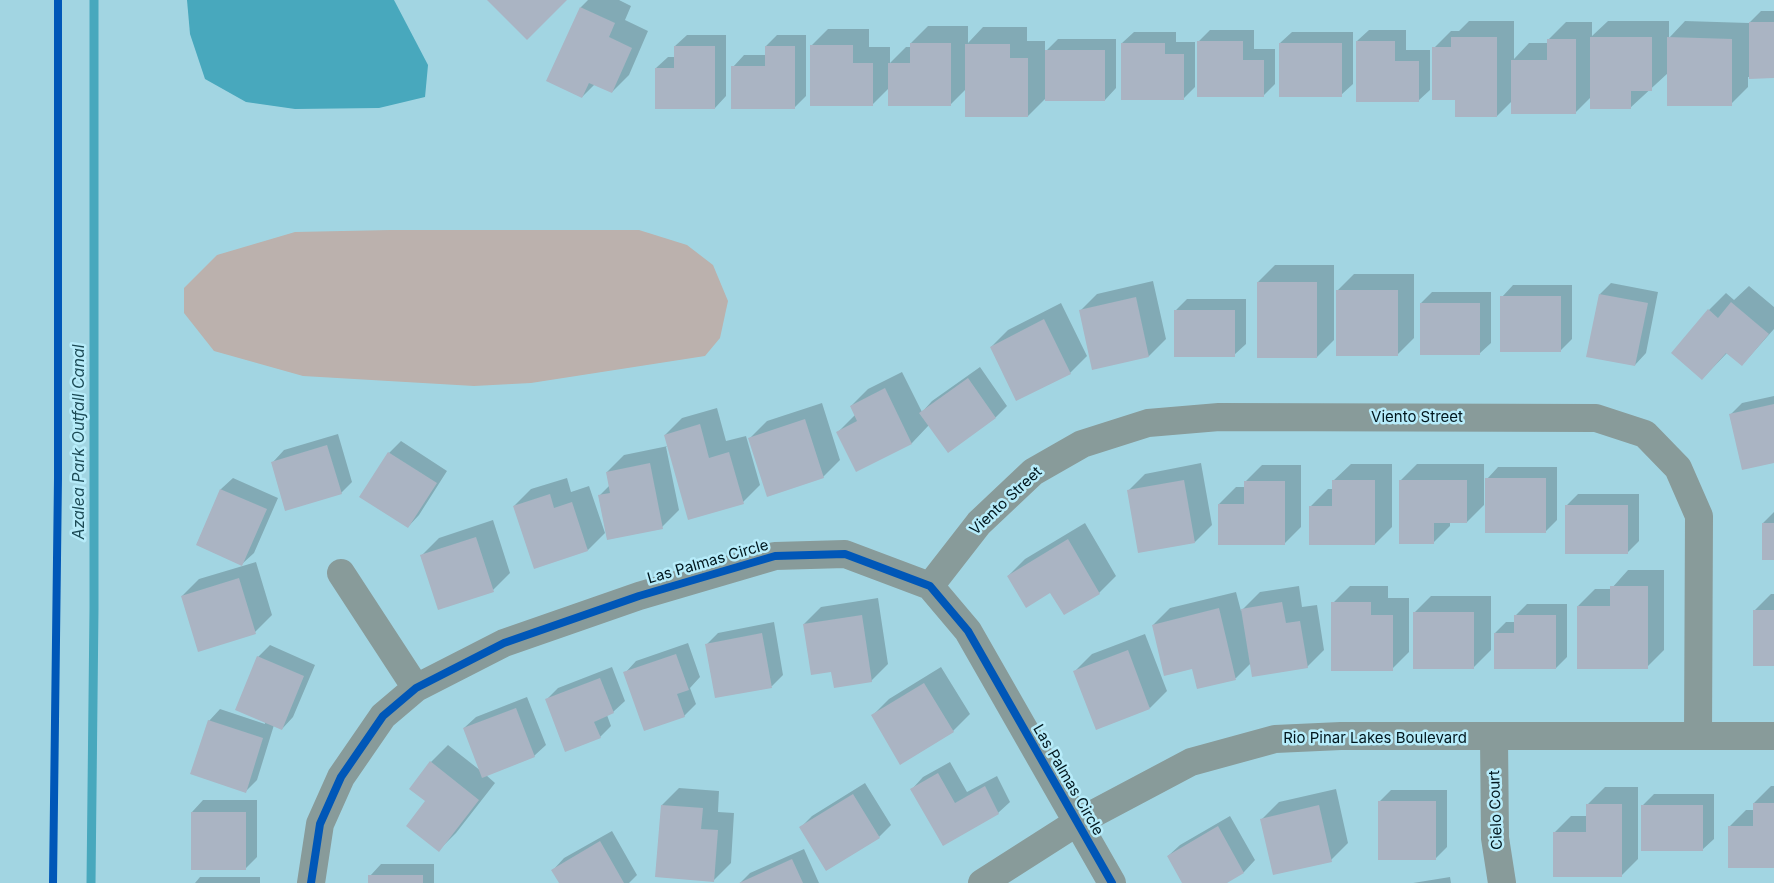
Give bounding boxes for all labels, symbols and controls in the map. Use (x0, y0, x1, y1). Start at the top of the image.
water label: Azalea Park Outfall Canal (69, 344, 89, 540)
street label: Viento Street (1371, 408, 1463, 426)
street label: Viento Street (966, 463, 1046, 539)
street label: Las Palmas Circle (645, 536, 771, 588)
street label: Las Palmas Circle (1029, 721, 1107, 839)
street label: Rio Pinar Lakes Boulevard (1283, 729, 1467, 747)
street label: Cielo Court (1486, 770, 1506, 850)

